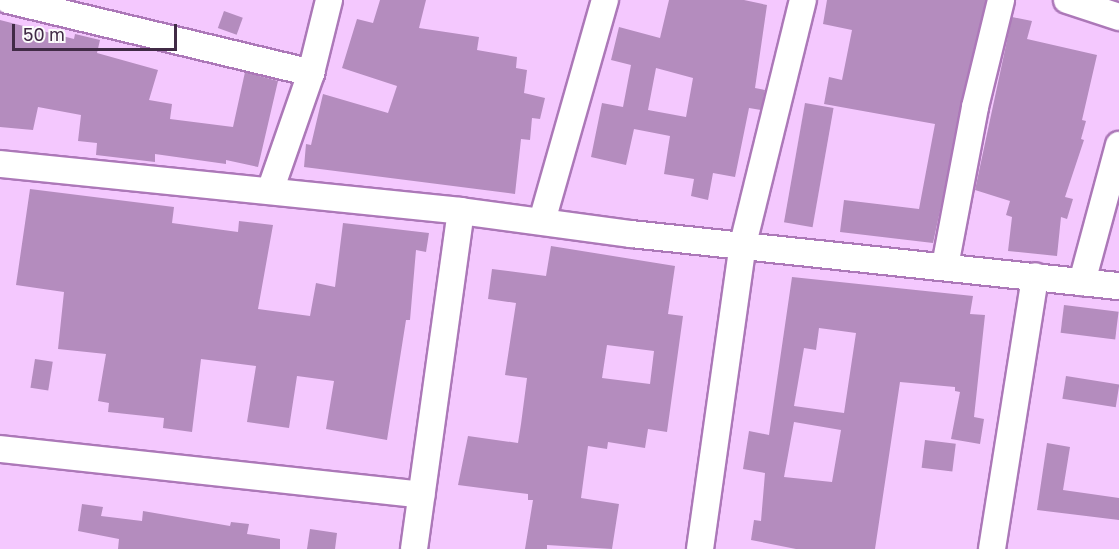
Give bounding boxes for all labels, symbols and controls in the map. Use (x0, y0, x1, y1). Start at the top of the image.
scale bar (15, 12, 180, 50)
text: 50 m (23, 23, 65, 45)

